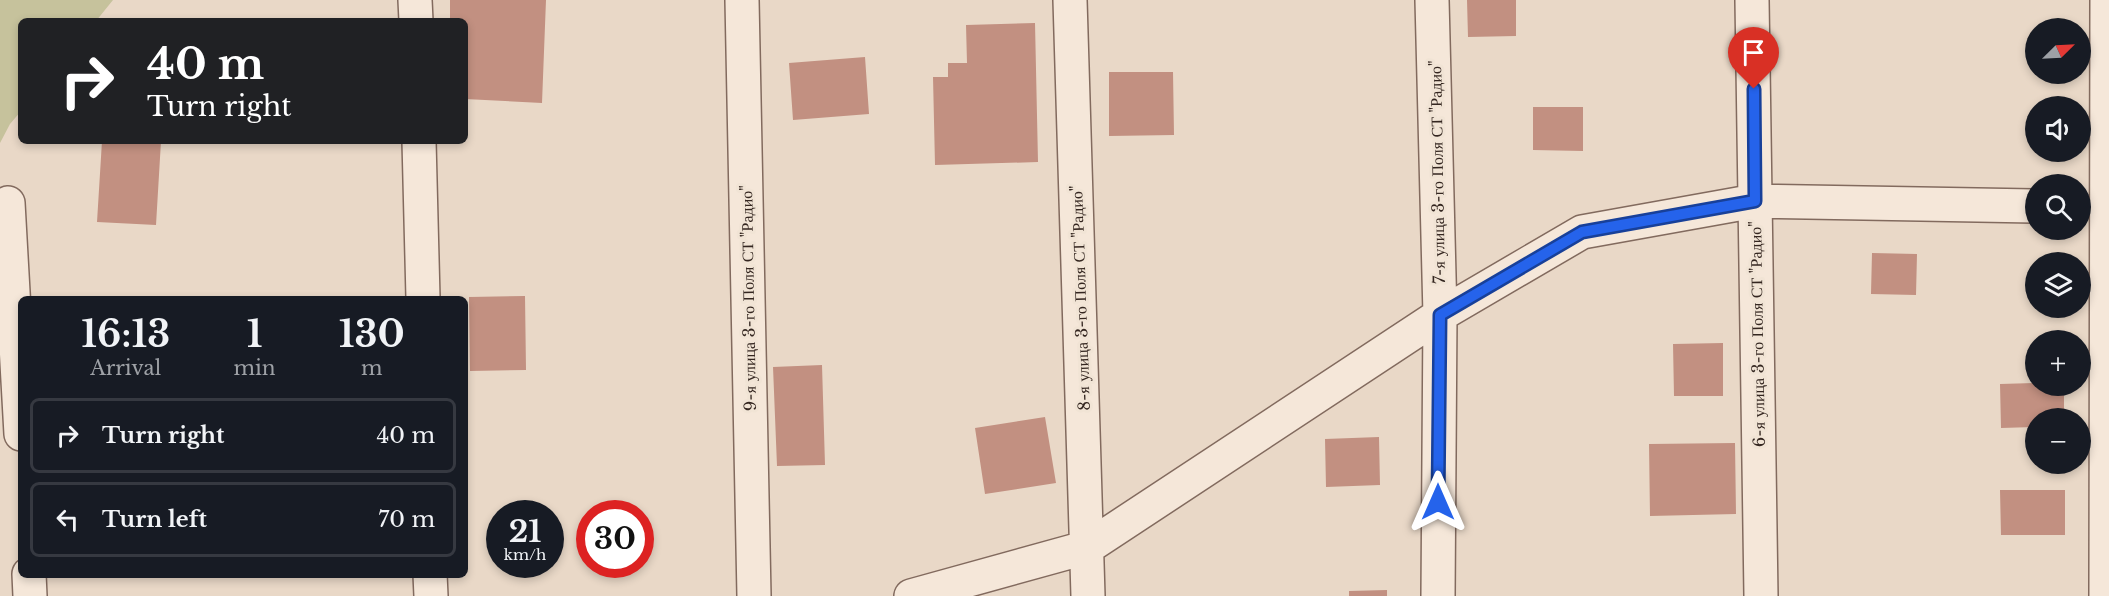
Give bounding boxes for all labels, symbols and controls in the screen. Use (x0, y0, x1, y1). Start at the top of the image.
north arrow (2025, 18, 2091, 84)
map controls (2025, 18, 2091, 474)
pin (1728, 27, 1779, 89)
icon: arrive (1737, 36, 1770, 69)
text: 40 m (147, 38, 264, 90)
icon: right (48, 42, 126, 120)
street label: 7-я улица 3-го Поля СТ "Радио" (1425, 60, 1449, 284)
text: Turn right (147, 90, 291, 123)
button: sound (2025, 96, 2091, 162)
button: search (2025, 174, 2091, 240)
street label: 9-я улица 3-го Поля СТ "Радио" (736, 185, 760, 411)
street label: 8-я улица 3-го Поля СТ "Радио" (1066, 185, 1094, 411)
street label: 6-я улица 3-го Поля СТ "Радио" (1745, 221, 1769, 447)
button: layers (2025, 252, 2091, 318)
text: 16:13 (81, 312, 170, 357)
text: 1 (247, 312, 262, 357)
text: 130 (339, 312, 405, 357)
button: + (2025, 330, 2091, 396)
text: Arrival (90, 356, 161, 380)
text: min (233, 356, 276, 380)
text: m (361, 356, 383, 380)
button: − (2025, 408, 2091, 474)
icon: right (51, 419, 84, 452)
text: Turn right (102, 422, 224, 449)
text: 40 m (377, 422, 435, 449)
position arrow (1406, 470, 1470, 534)
speed limit sign: 30 (576, 500, 654, 578)
icon: left (51, 503, 84, 536)
text: Turn left (102, 506, 207, 533)
text: 70 m (378, 506, 435, 533)
text: 21 (509, 513, 541, 550)
text: km/h (504, 545, 546, 564)

